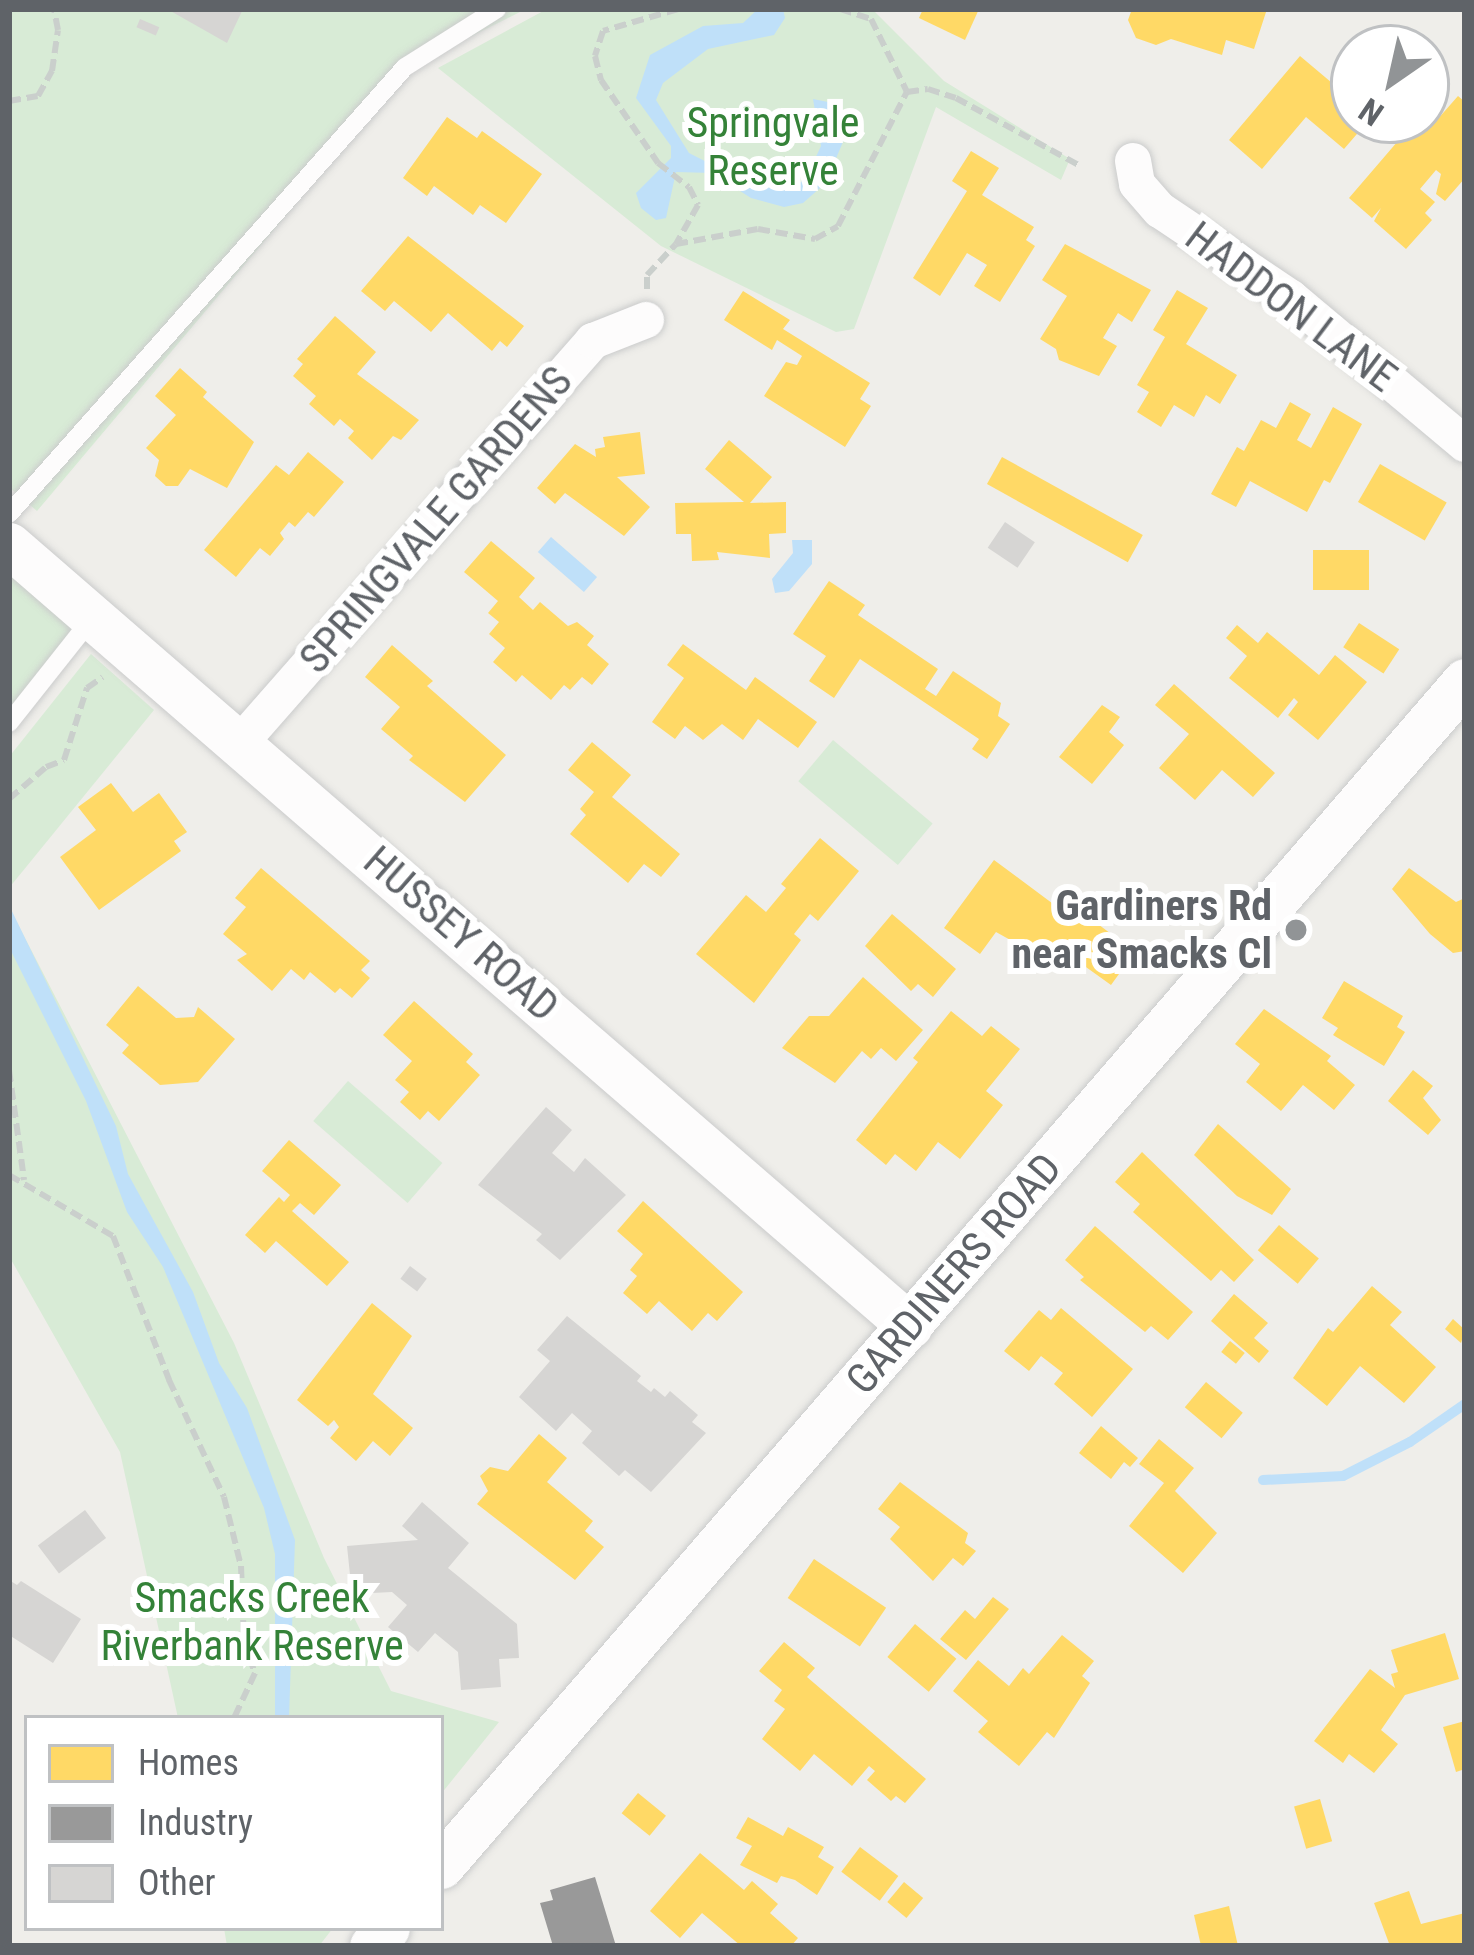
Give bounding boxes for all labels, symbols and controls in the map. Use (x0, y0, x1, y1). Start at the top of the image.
north arrow (1330, 24, 1450, 144)
text: N (1352, 90, 1391, 134)
park label: Springvale Reserve (686, 98, 860, 196)
street label: HADDON LANE (1176, 211, 1406, 403)
street label: SPRINGVALE GARDENS (289, 357, 583, 683)
street label: HUSSEY ROAD (354, 836, 568, 1032)
place label: Gardiners Rd near Smacks Cl (1012, 881, 1272, 980)
marker: Gardiners Rd near Smacks Cl (1283, 917, 1309, 943)
street label: GARDINERS ROAD (836, 1144, 1072, 1404)
park label: Smacks Creek Riverbank Reserve (100, 1573, 404, 1672)
legend (24, 1715, 444, 1931)
text: Homes (138, 1742, 239, 1784)
text: Industry (138, 1802, 253, 1844)
text: Other (138, 1862, 216, 1904)

